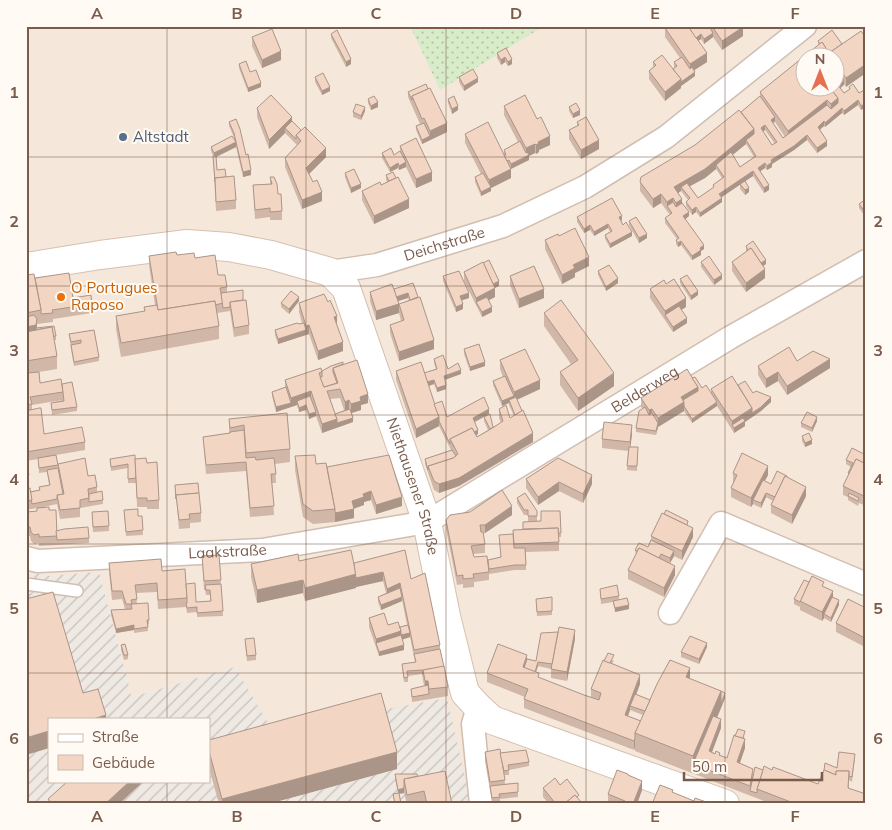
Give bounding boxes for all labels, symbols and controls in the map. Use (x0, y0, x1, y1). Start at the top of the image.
text: A (91, 3, 103, 23)
text: B (231, 3, 243, 23)
text: C (371, 3, 382, 23)
text: D (510, 3, 522, 23)
text: E (650, 3, 660, 23)
text: F (790, 3, 800, 23)
north arrow (794, 48, 844, 98)
text: N (815, 50, 825, 68)
text: 1 (9, 82, 19, 102)
text: 1 (873, 82, 883, 102)
place label: Altstadt (133, 127, 189, 146)
marker: Altstadt (117, 131, 129, 143)
text: 2 (9, 211, 19, 231)
text: 2 (873, 211, 883, 231)
street label: Deichstraße (401, 222, 487, 265)
place label: O Portugues Raposo (71, 278, 158, 314)
marker: O Portugues Raposo (55, 291, 67, 303)
text: 3 (9, 340, 19, 360)
text: 3 (873, 340, 883, 360)
street label: Belderweg (608, 361, 682, 417)
street label: Niethausener Straße (383, 415, 443, 557)
text: 4 (9, 469, 19, 489)
text: 4 (873, 469, 883, 489)
street label: Laakstraße (188, 539, 268, 563)
text: 5 (9, 598, 19, 618)
text: 5 (873, 598, 883, 618)
legend (48, 718, 210, 782)
text: Straße (92, 727, 139, 746)
text: 6 (9, 728, 19, 748)
text: 6 (873, 728, 883, 748)
scale bar (684, 750, 822, 782)
text: Gebäude (92, 753, 155, 772)
text: 50 m (692, 757, 727, 776)
text: A (91, 806, 103, 826)
text: B (231, 806, 243, 826)
text: C (371, 806, 382, 826)
text: D (510, 806, 522, 826)
text: E (650, 806, 660, 826)
text: F (790, 806, 800, 826)

